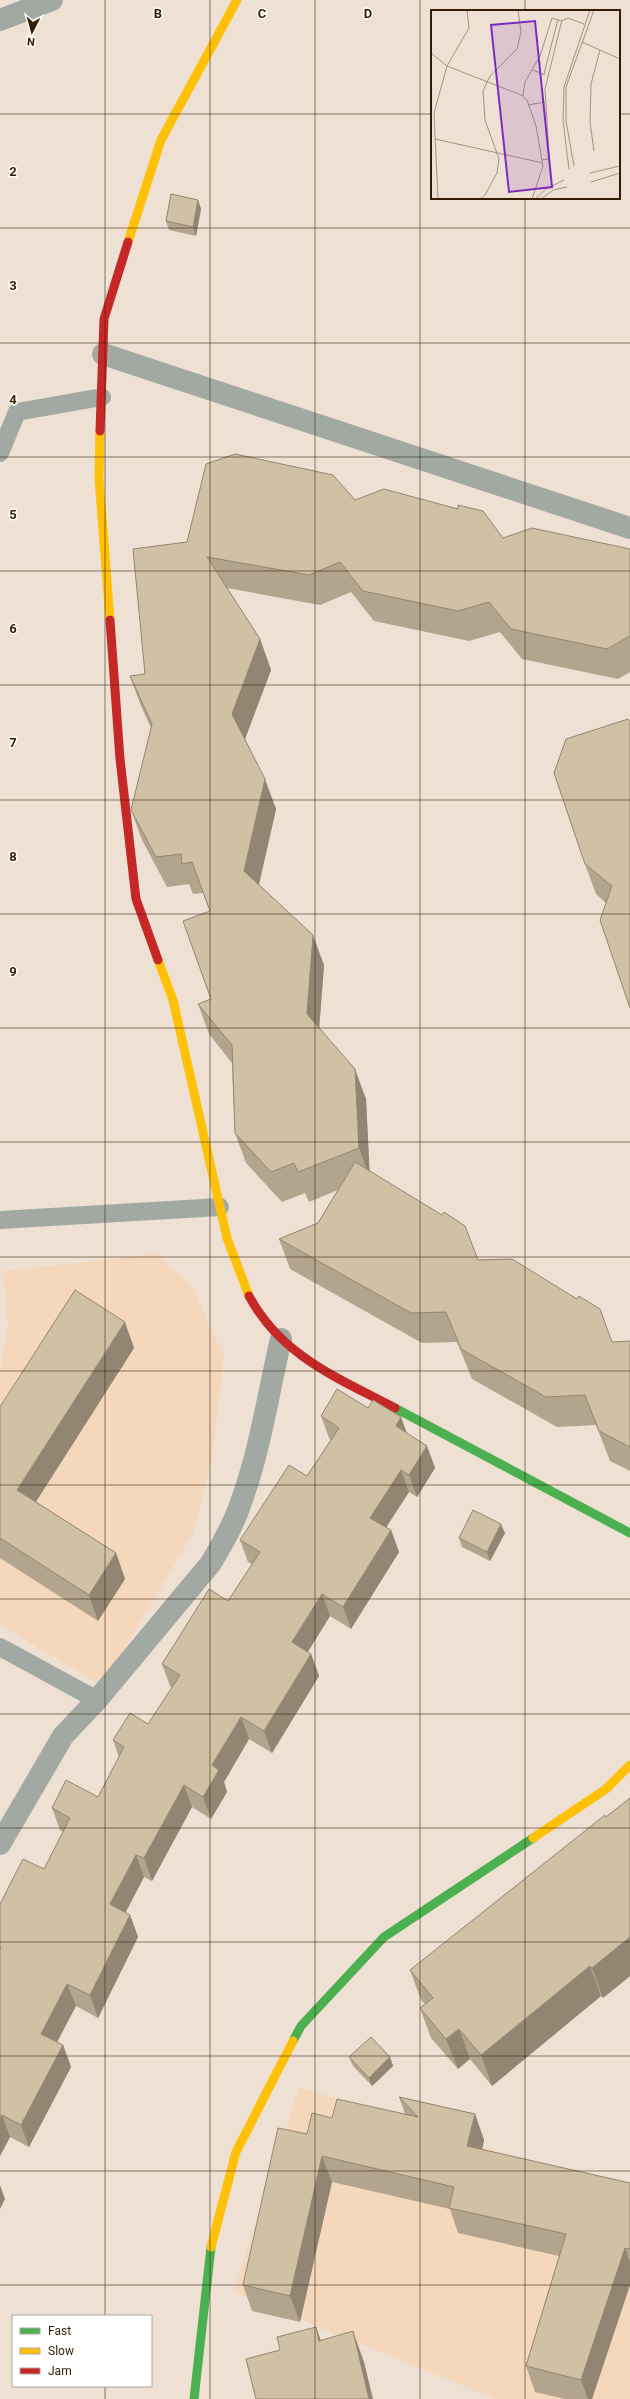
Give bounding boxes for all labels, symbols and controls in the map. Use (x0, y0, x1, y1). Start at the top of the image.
text: B (154, 6, 162, 21)
text: C (258, 6, 267, 21)
text: D (364, 6, 372, 21)
inset map (431, 10, 620, 199)
north arrow (12, 12, 52, 52)
text: N (26, 35, 36, 48)
text: 2 (9, 164, 17, 179)
text: 3 (9, 278, 17, 293)
text: 4 (9, 392, 17, 407)
text: 5 (9, 507, 17, 522)
text: 6 (9, 621, 17, 636)
text: 7 (9, 735, 17, 750)
text: 8 (9, 849, 17, 864)
text: 9 (9, 964, 17, 979)
legend (12, 2315, 152, 2387)
text: Fast (48, 2324, 71, 2338)
text: Slow (48, 2344, 74, 2358)
text: Jam (48, 2364, 72, 2378)

